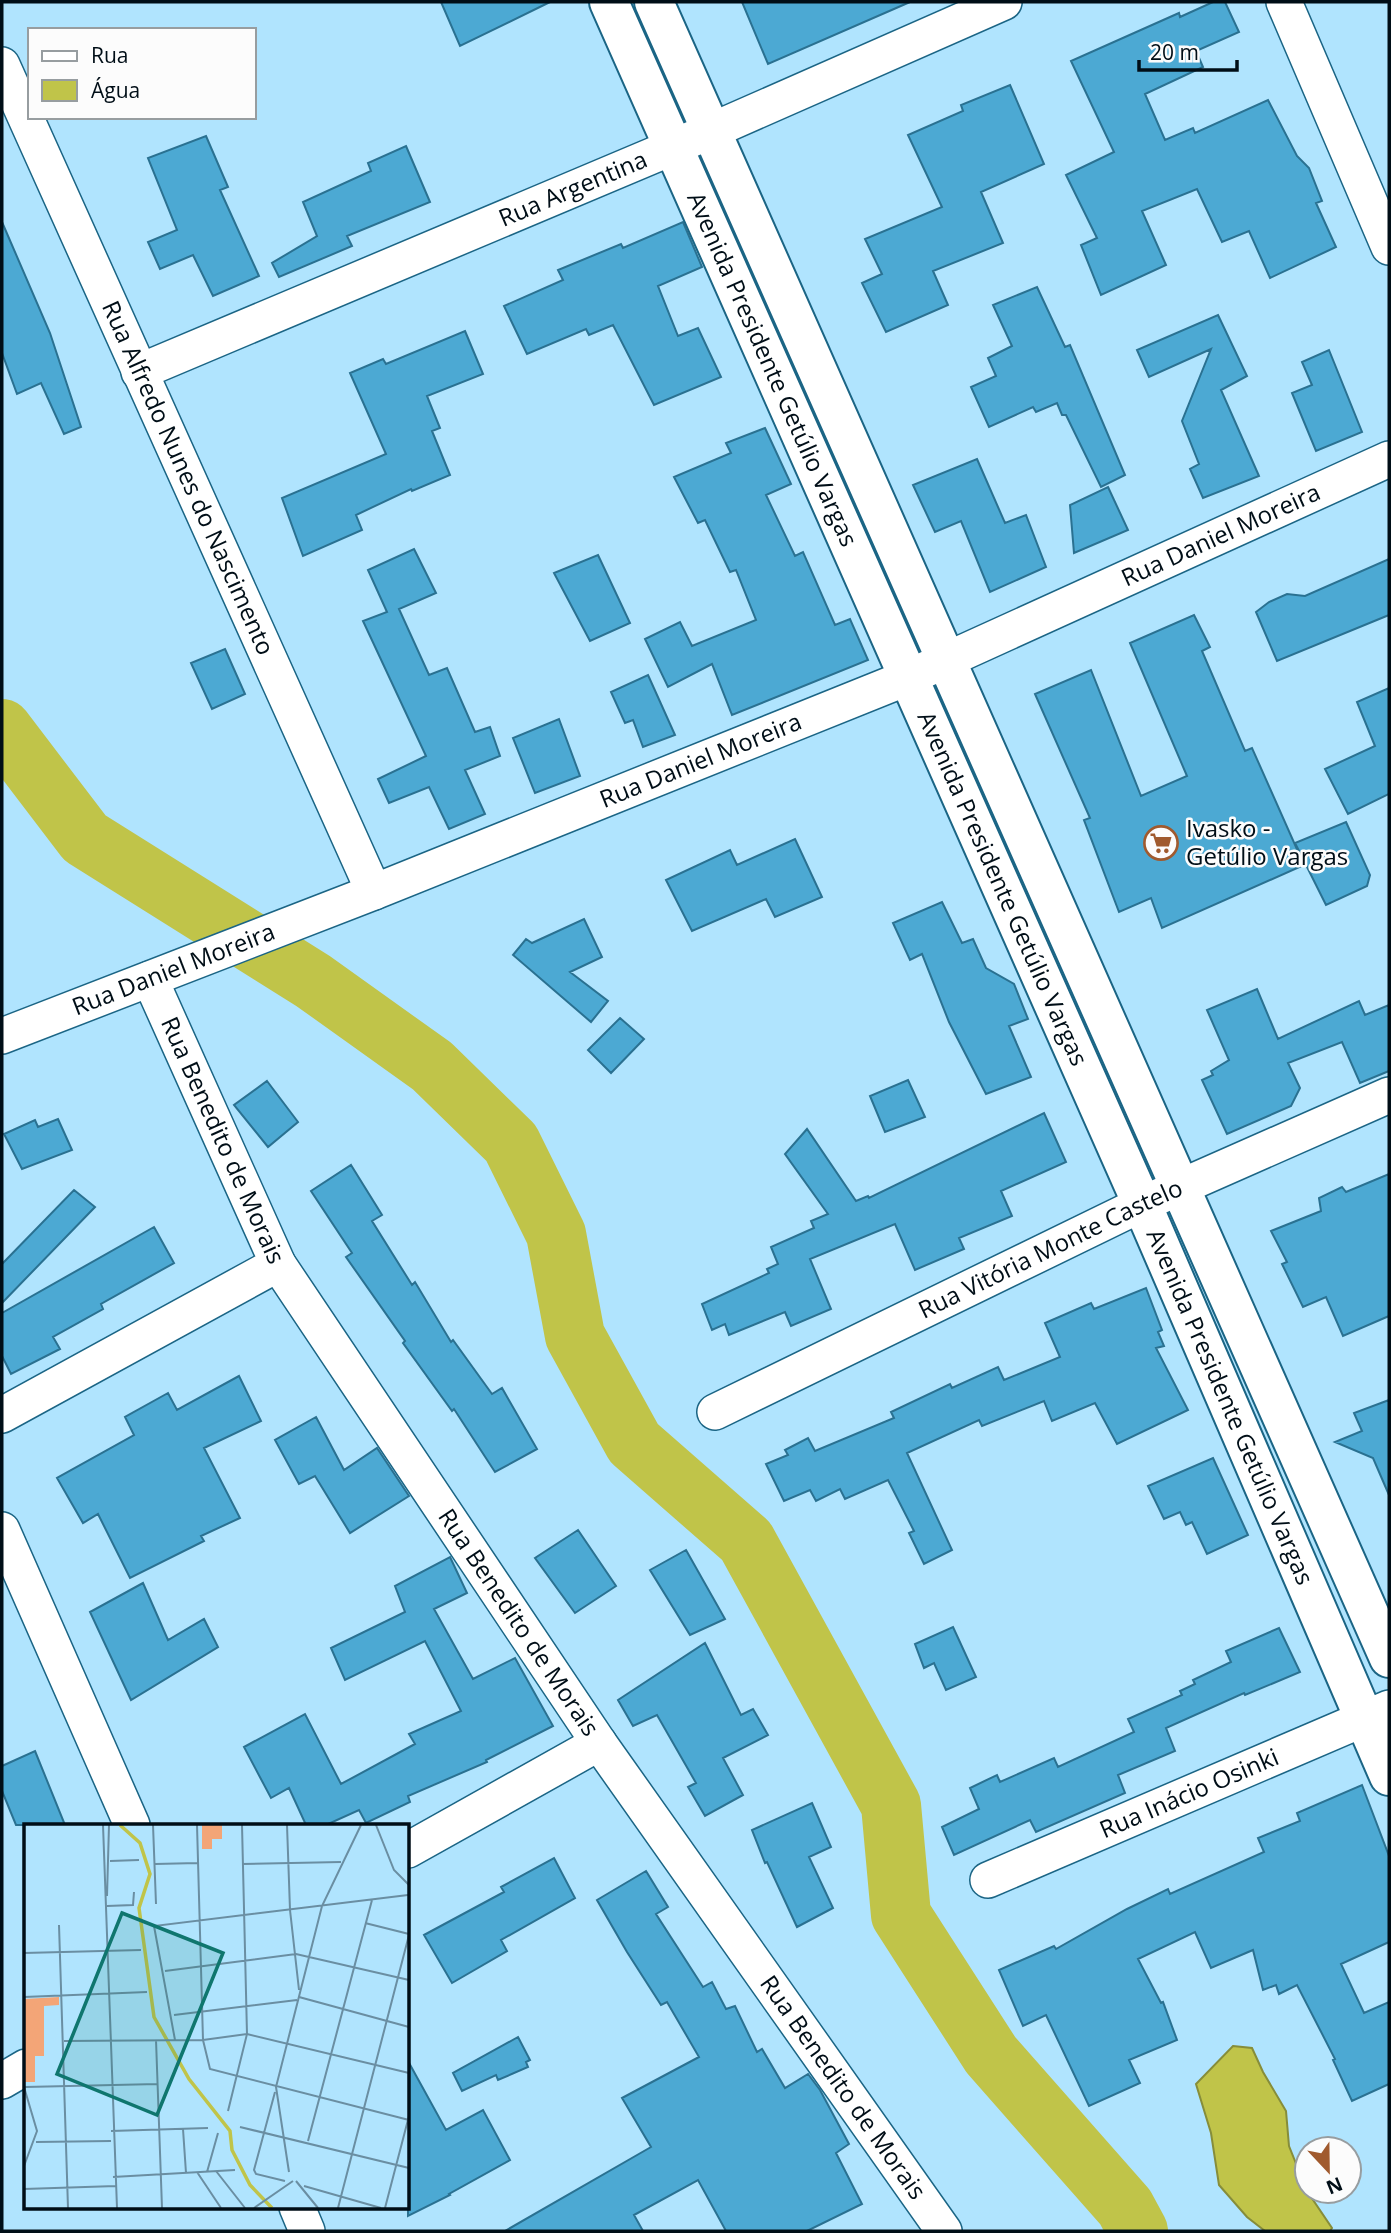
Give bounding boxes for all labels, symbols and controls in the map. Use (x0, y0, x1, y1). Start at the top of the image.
legend (28, 28, 256, 119)
scale bar (1139, 28, 1237, 72)
text: 20 m (1150, 38, 1199, 66)
text: Rua (91, 41, 129, 69)
text: Água (91, 76, 140, 104)
street label: Rua Argentina (493, 142, 652, 234)
street label: Avenida Presidente Getúlio Vargas (680, 186, 866, 551)
street label: Rua Alfredo Nunes do Nascimento (95, 295, 283, 660)
street label: Rua Daniel Moreira (1116, 475, 1325, 593)
street label: Rua Daniel Moreira (594, 704, 806, 815)
street label: Avenida Presidente Getúlio Vargas (911, 706, 1097, 1071)
place label: Ivasko - Getúlio Vargas (1186, 811, 1348, 872)
supermarket icon: Ivasko - Getúlio Vargas (1142, 824, 1180, 862)
street label: Rua Daniel Moreira (67, 914, 279, 1022)
street label: Rua Benedito de Morais (154, 1011, 294, 1269)
street label: Rua Vitória Monte Castelo (912, 1170, 1187, 1326)
street label: Avenida Presidente Getúlio Vargas (1140, 1223, 1322, 1589)
street label: Rua Benedito de Morais (431, 1501, 608, 1742)
street label: Rua Inácio Osinki (1094, 1739, 1283, 1845)
inset map (24, 1824, 410, 2208)
street label: Rua Benedito de Morais (753, 1968, 934, 2205)
north arrow (1293, 2135, 1363, 2205)
text: N (1322, 2171, 1346, 2201)

